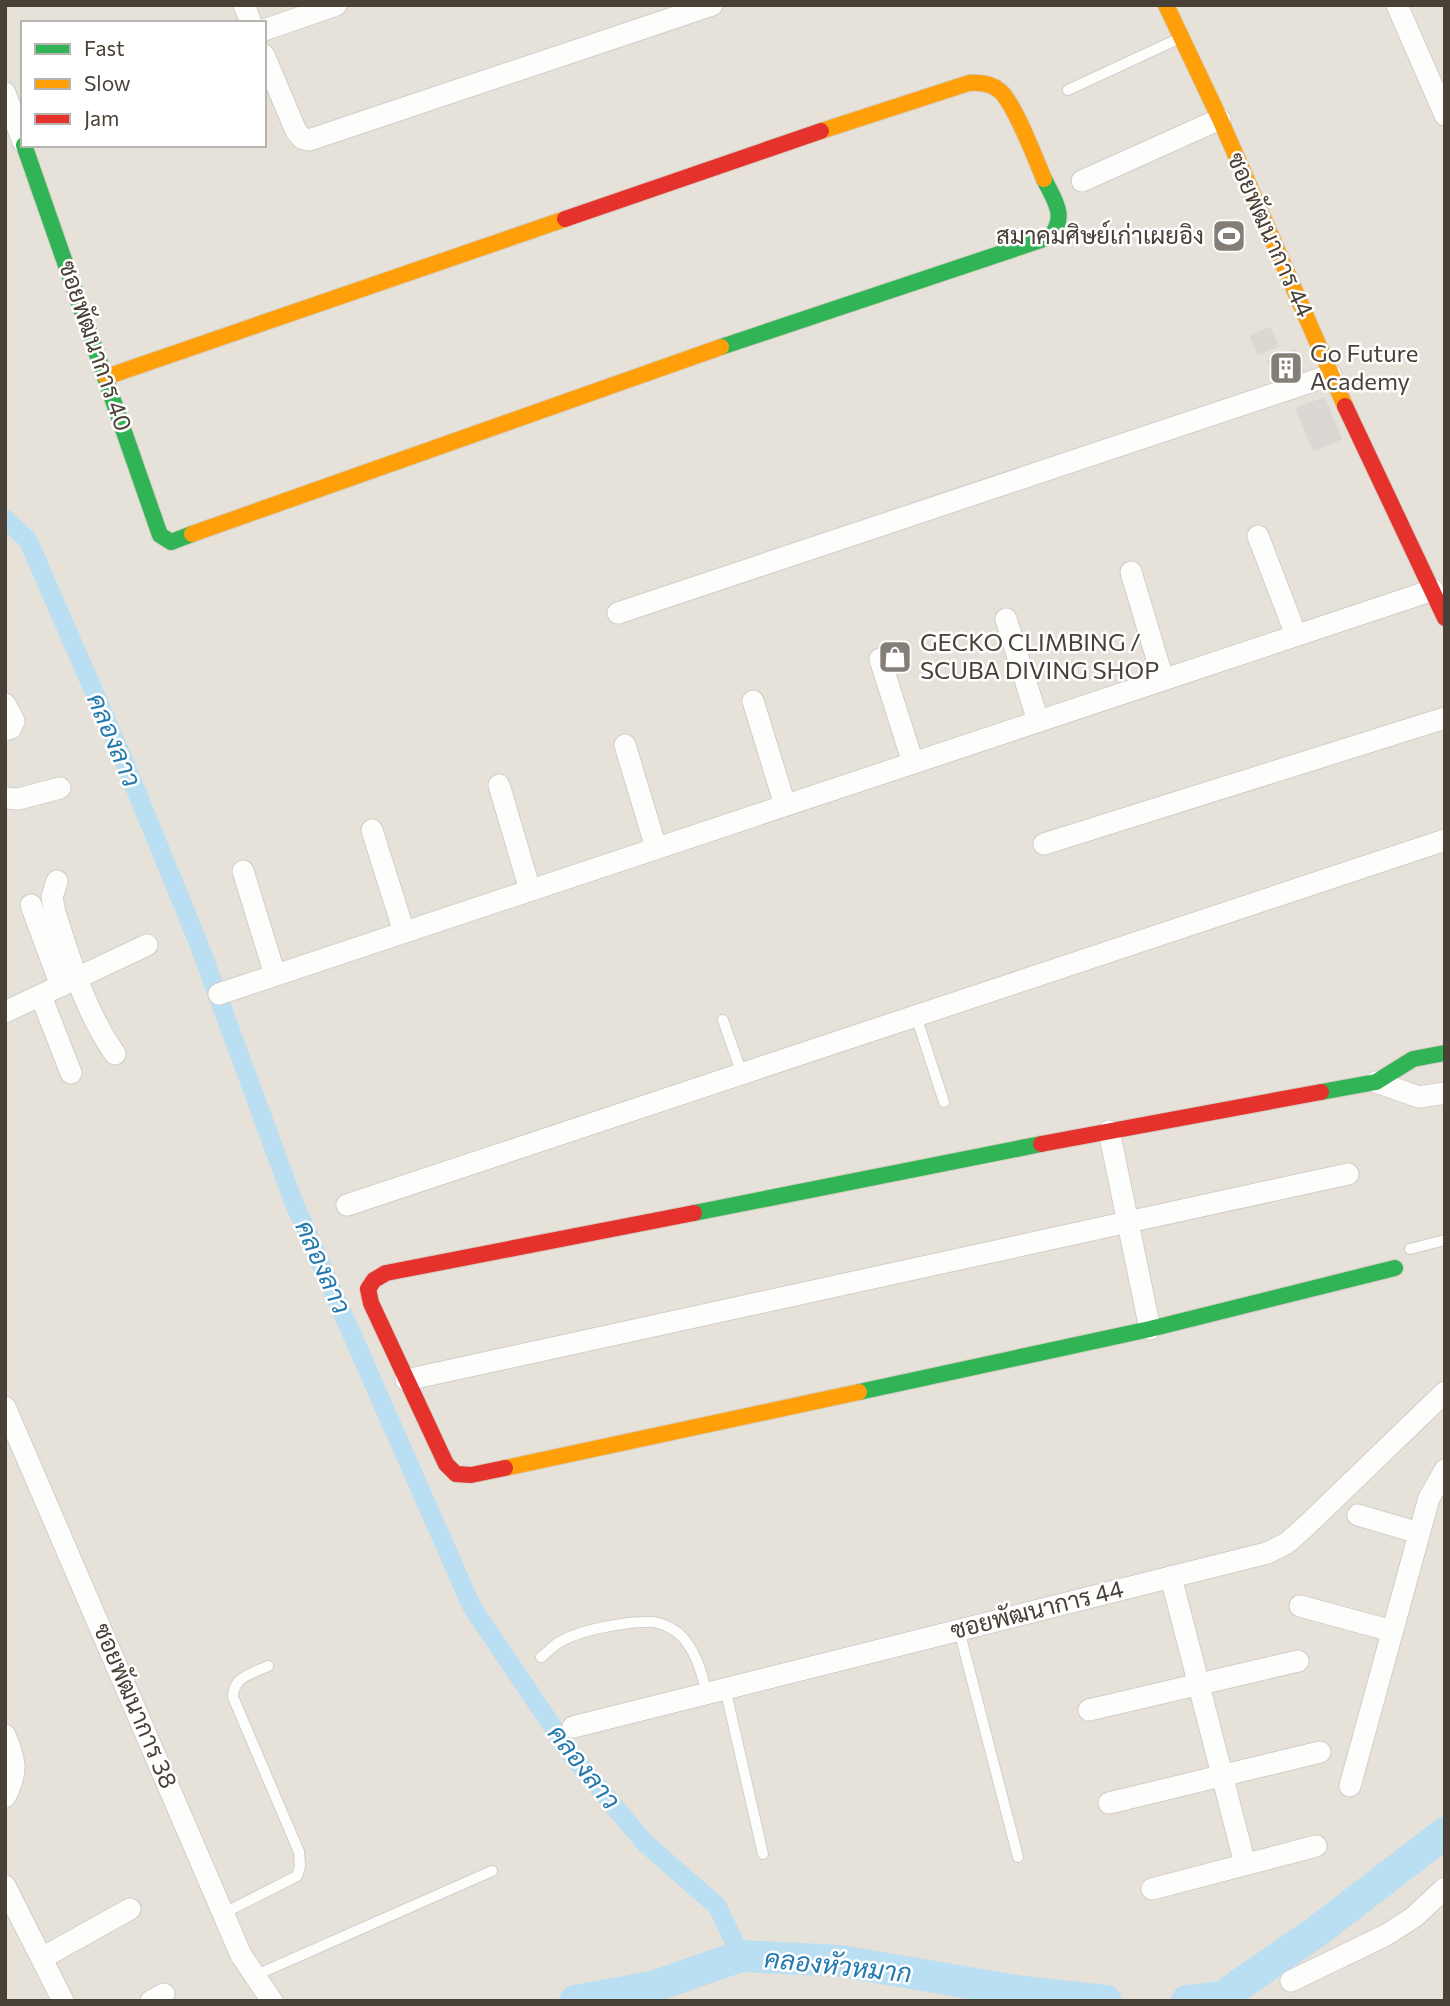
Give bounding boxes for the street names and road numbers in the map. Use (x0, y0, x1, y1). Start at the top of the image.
street label: ซอยพัฒนาการ 44 (1222, 148, 1321, 321)
street label: ซอยพัฒนาการ 40 (54, 256, 139, 435)
street label: ซอยพัฒนาการ 44 (947, 1573, 1126, 1644)
street label: ซอยพัฒนาการ 38 (89, 1618, 184, 1792)

